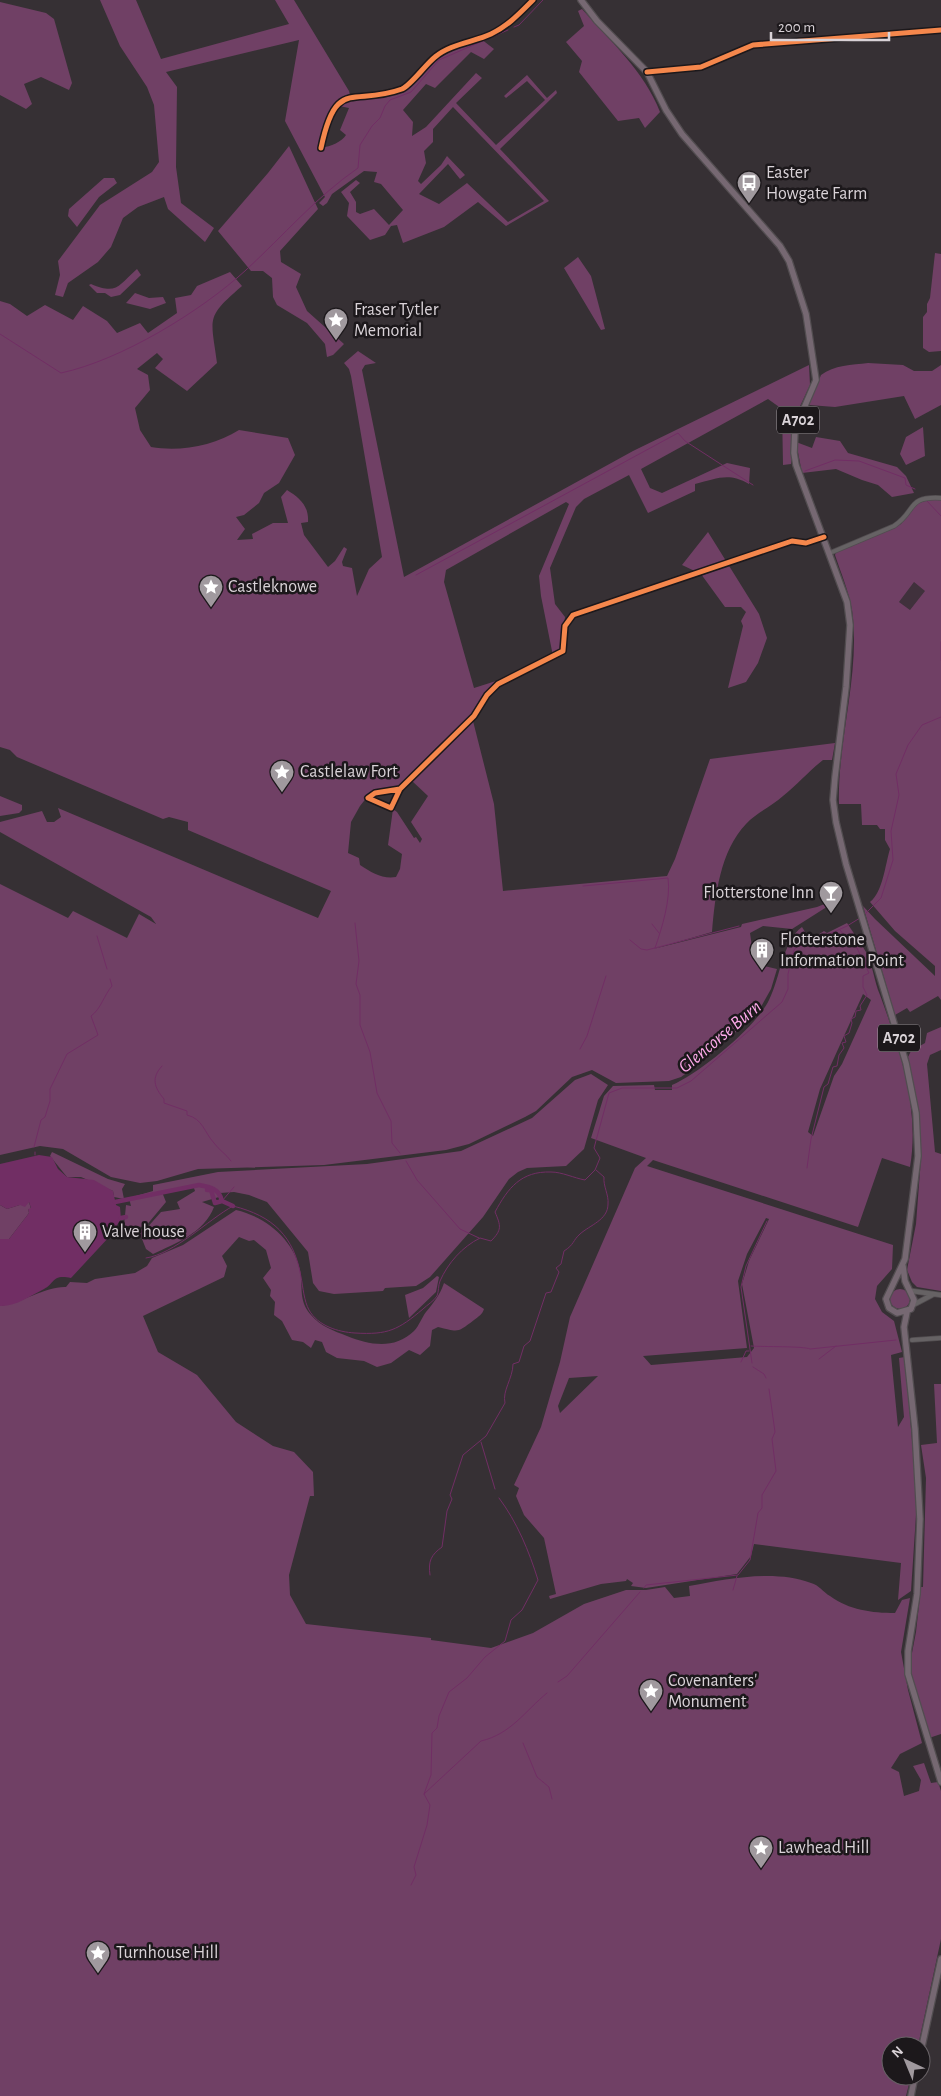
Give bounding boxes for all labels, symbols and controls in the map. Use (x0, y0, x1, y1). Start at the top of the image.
scale bar (771, 10, 888, 42)
text: 200 m (778, 20, 815, 35)
place label: Easter Howgate Farm (766, 164, 868, 203)
bus stop icon: Easter Howgate Farm (736, 170, 762, 204)
place label: Fraser Tytler Memorial (354, 301, 439, 340)
place icon: Fraser Tytler Memorial (323, 307, 349, 341)
road number: A702 (777, 406, 819, 434)
place icon: Castleknowe (198, 574, 224, 608)
place label: Castleknowe (228, 578, 317, 596)
place icon: Castlelaw Fort (269, 759, 295, 793)
place label: Castlelaw Fort (300, 763, 398, 781)
bar icon: Flotterstone Inn (818, 880, 844, 914)
place label: Flotterstone Inn (703, 884, 814, 902)
place label: Flotterstone Information Point (780, 931, 904, 970)
building icon: Flotterstone Information Point (749, 937, 775, 971)
water label: Glencorse Burn (675, 997, 765, 1077)
road number: A702 (878, 1024, 920, 1052)
building icon: Valve house (72, 1219, 98, 1253)
place label: Valve house (102, 1223, 185, 1241)
place label: Covenanters' Monument (668, 1672, 757, 1711)
place icon: Covenanters' Monument (638, 1678, 664, 1712)
place icon: Lawhead Hill (748, 1835, 774, 1869)
place label: Lawhead Hill (778, 1839, 870, 1857)
place icon: Turnhouse Hill (85, 1940, 111, 1974)
place label: Turnhouse Hill (116, 1944, 218, 1962)
north arrow (881, 2036, 931, 2086)
text: N (889, 2044, 906, 2061)

